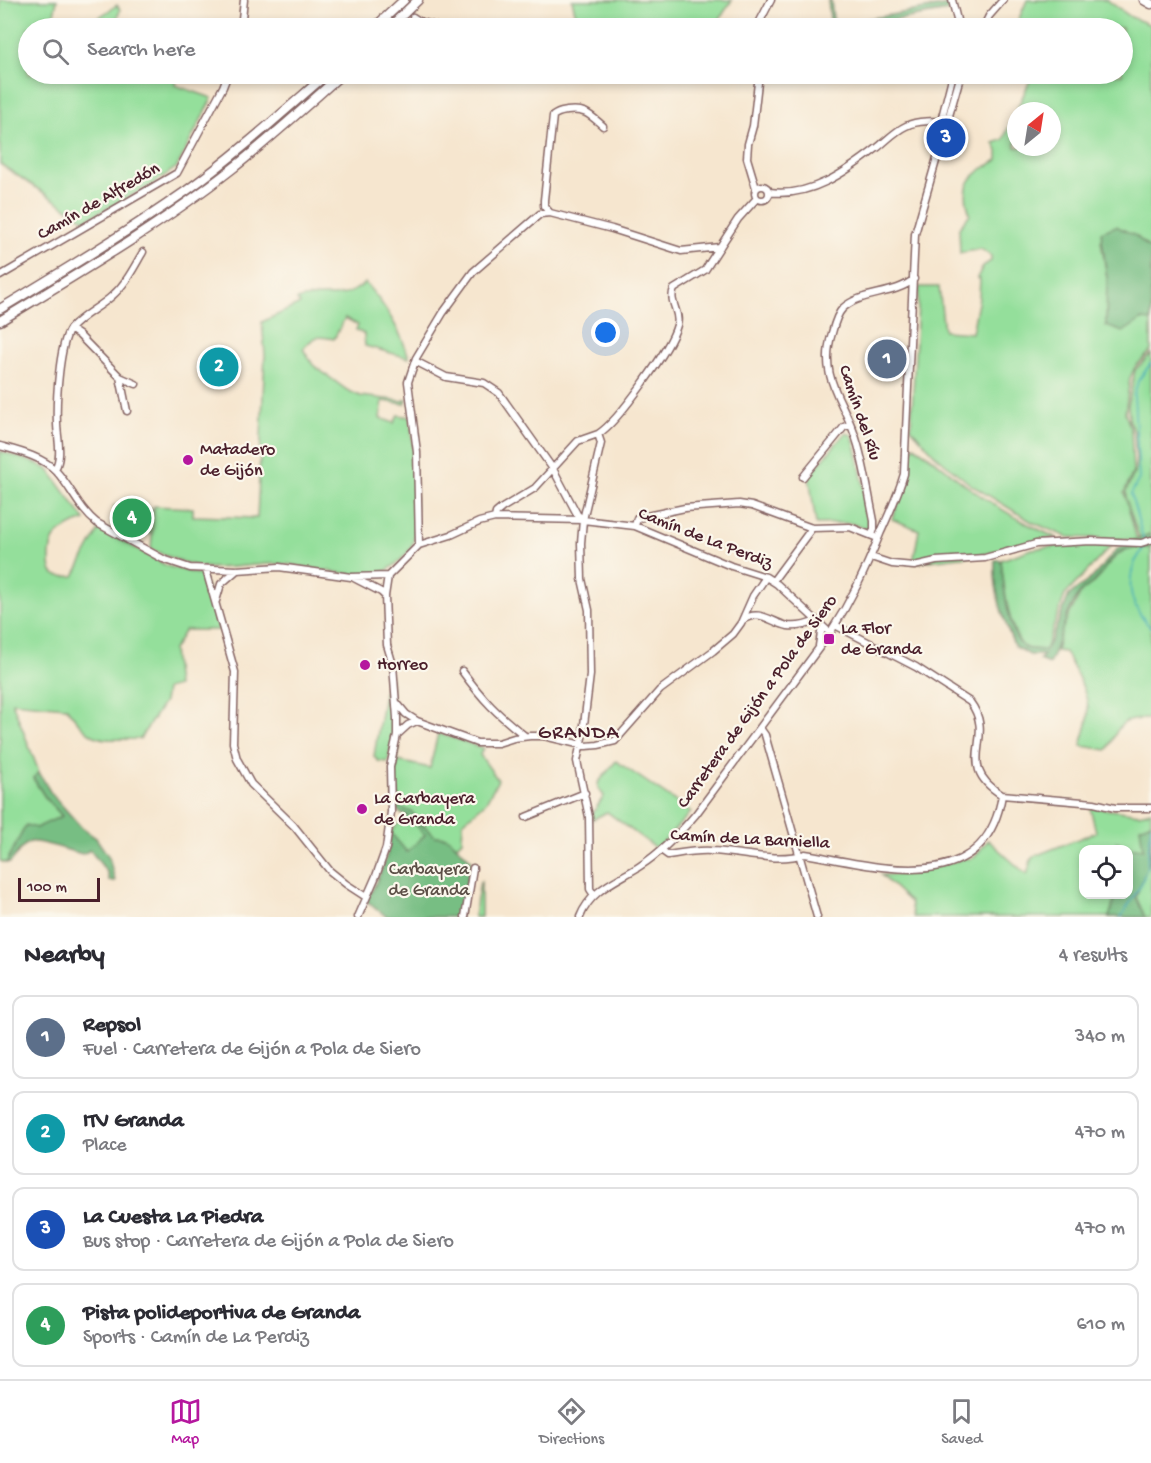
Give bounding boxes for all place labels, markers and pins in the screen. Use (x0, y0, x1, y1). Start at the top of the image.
pin: 3 (926, 116, 966, 160)
pin: 1 (868, 336, 906, 382)
pin: 2 (200, 344, 238, 389)
place label: Matadero de Gijón (200, 440, 275, 482)
marker: Matadero de Gijón (181, 453, 195, 467)
pin: 4 (112, 496, 152, 540)
place label: La Flor de Granda (841, 619, 923, 661)
marker: La Flor de Granda (822, 632, 836, 646)
place label: Horreo (377, 655, 428, 676)
marker: Horreo (358, 658, 372, 672)
place label: La Carbayera de Granda (374, 789, 476, 831)
marker: La Carbayera de Granda (355, 802, 369, 816)

